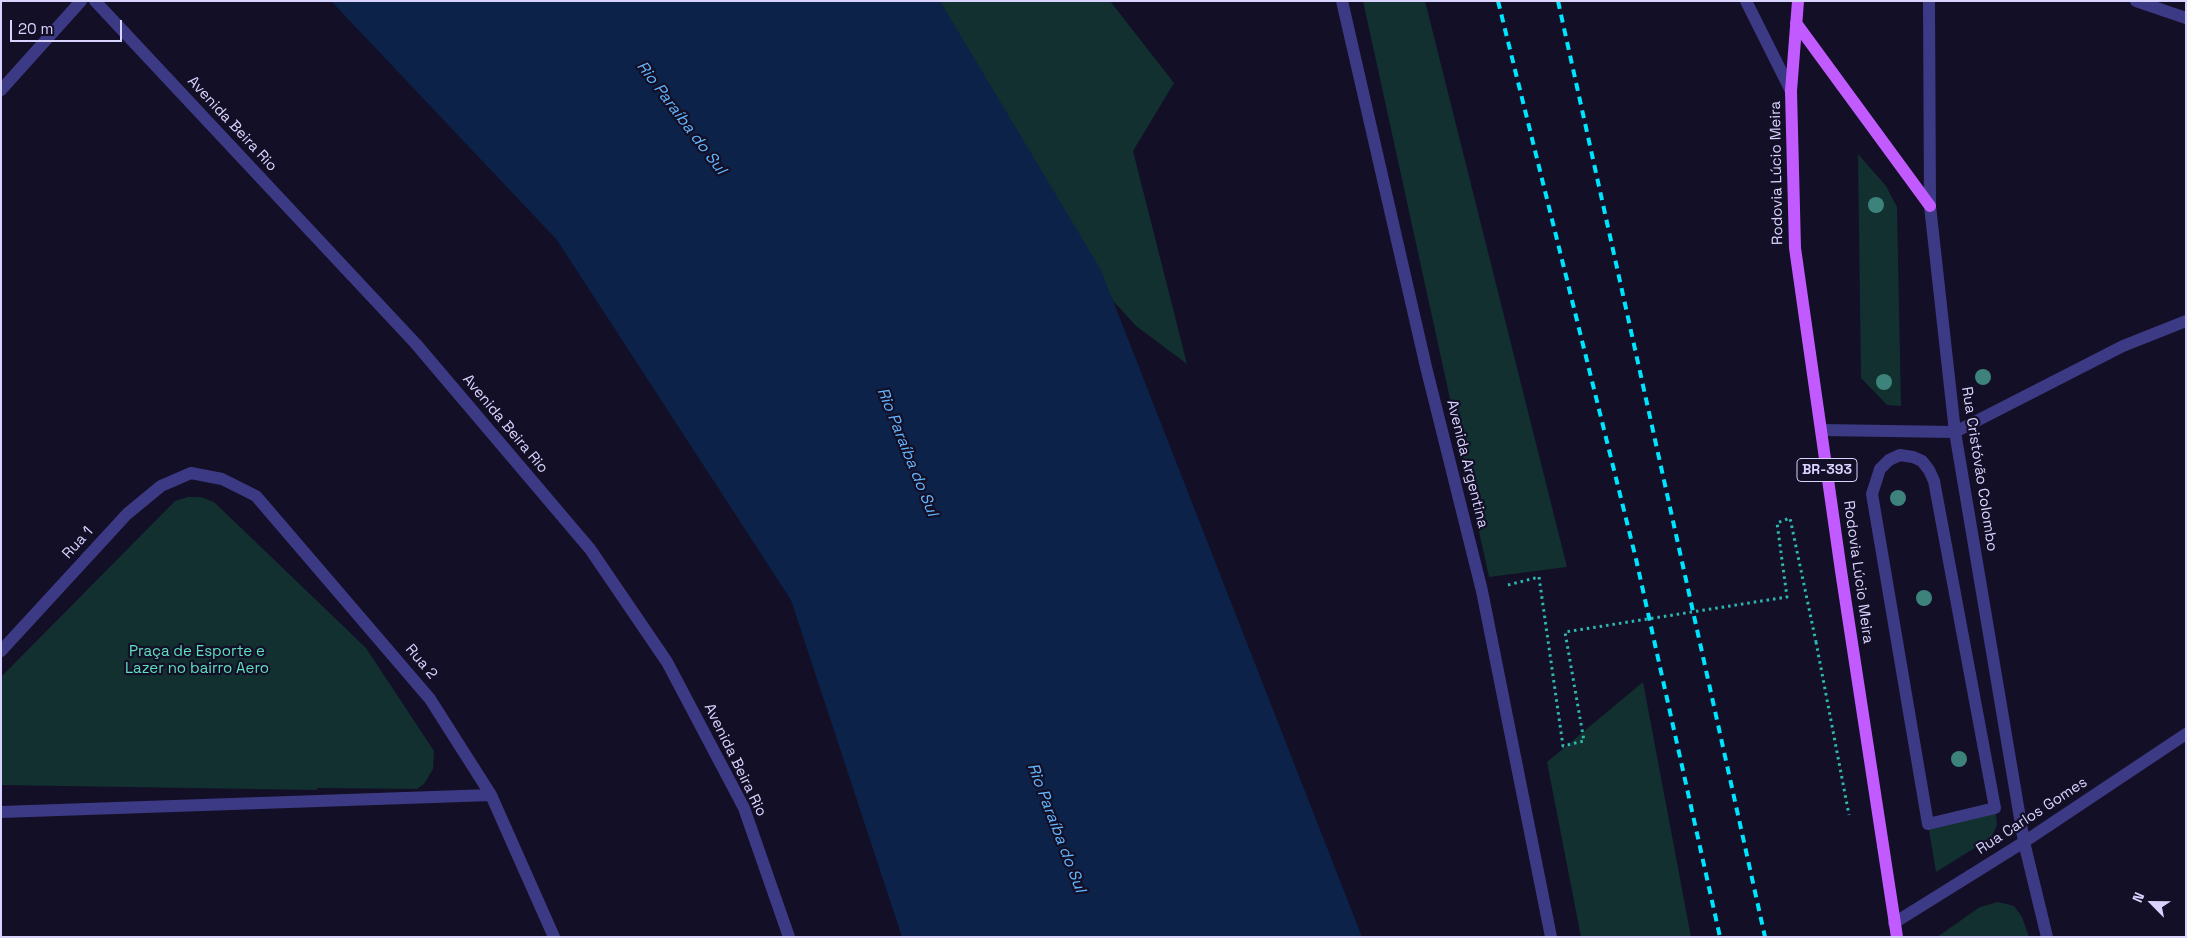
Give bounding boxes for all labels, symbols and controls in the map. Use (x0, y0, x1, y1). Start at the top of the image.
scale bar (12, 10, 125, 42)
text: 20 m (18, 19, 53, 38)
water label: Rio Paraíba do Sul (632, 58, 730, 178)
street label: Avenida Beira Rio (183, 73, 281, 175)
street label: Rodovia Lúcio Meira (1767, 101, 1787, 245)
street label: Avenida Beira Rio (458, 371, 552, 477)
water label: Rio Paraíba do Sul (872, 385, 942, 519)
street label: Rua Cristóvão Colombo (1957, 385, 2001, 553)
street label: Avenida Argentina (1442, 398, 1492, 530)
road number: BR-393 (1797, 458, 1857, 482)
street label: Rodovia Lúcio Meira (1839, 499, 1877, 645)
street label: Rua 1 (59, 523, 97, 563)
street label: Rua 2 (401, 641, 441, 683)
park label: Praça de Esporte e Lazer no bairro Aero (125, 643, 269, 678)
street label: Avenida Beira Rio (700, 701, 770, 819)
water label: Rio Paraíba do Sul (1022, 761, 1090, 895)
street label: Rua Carlos Gomes (1973, 773, 2091, 859)
north arrow (2127, 878, 2177, 928)
text: N (2128, 889, 2148, 905)

